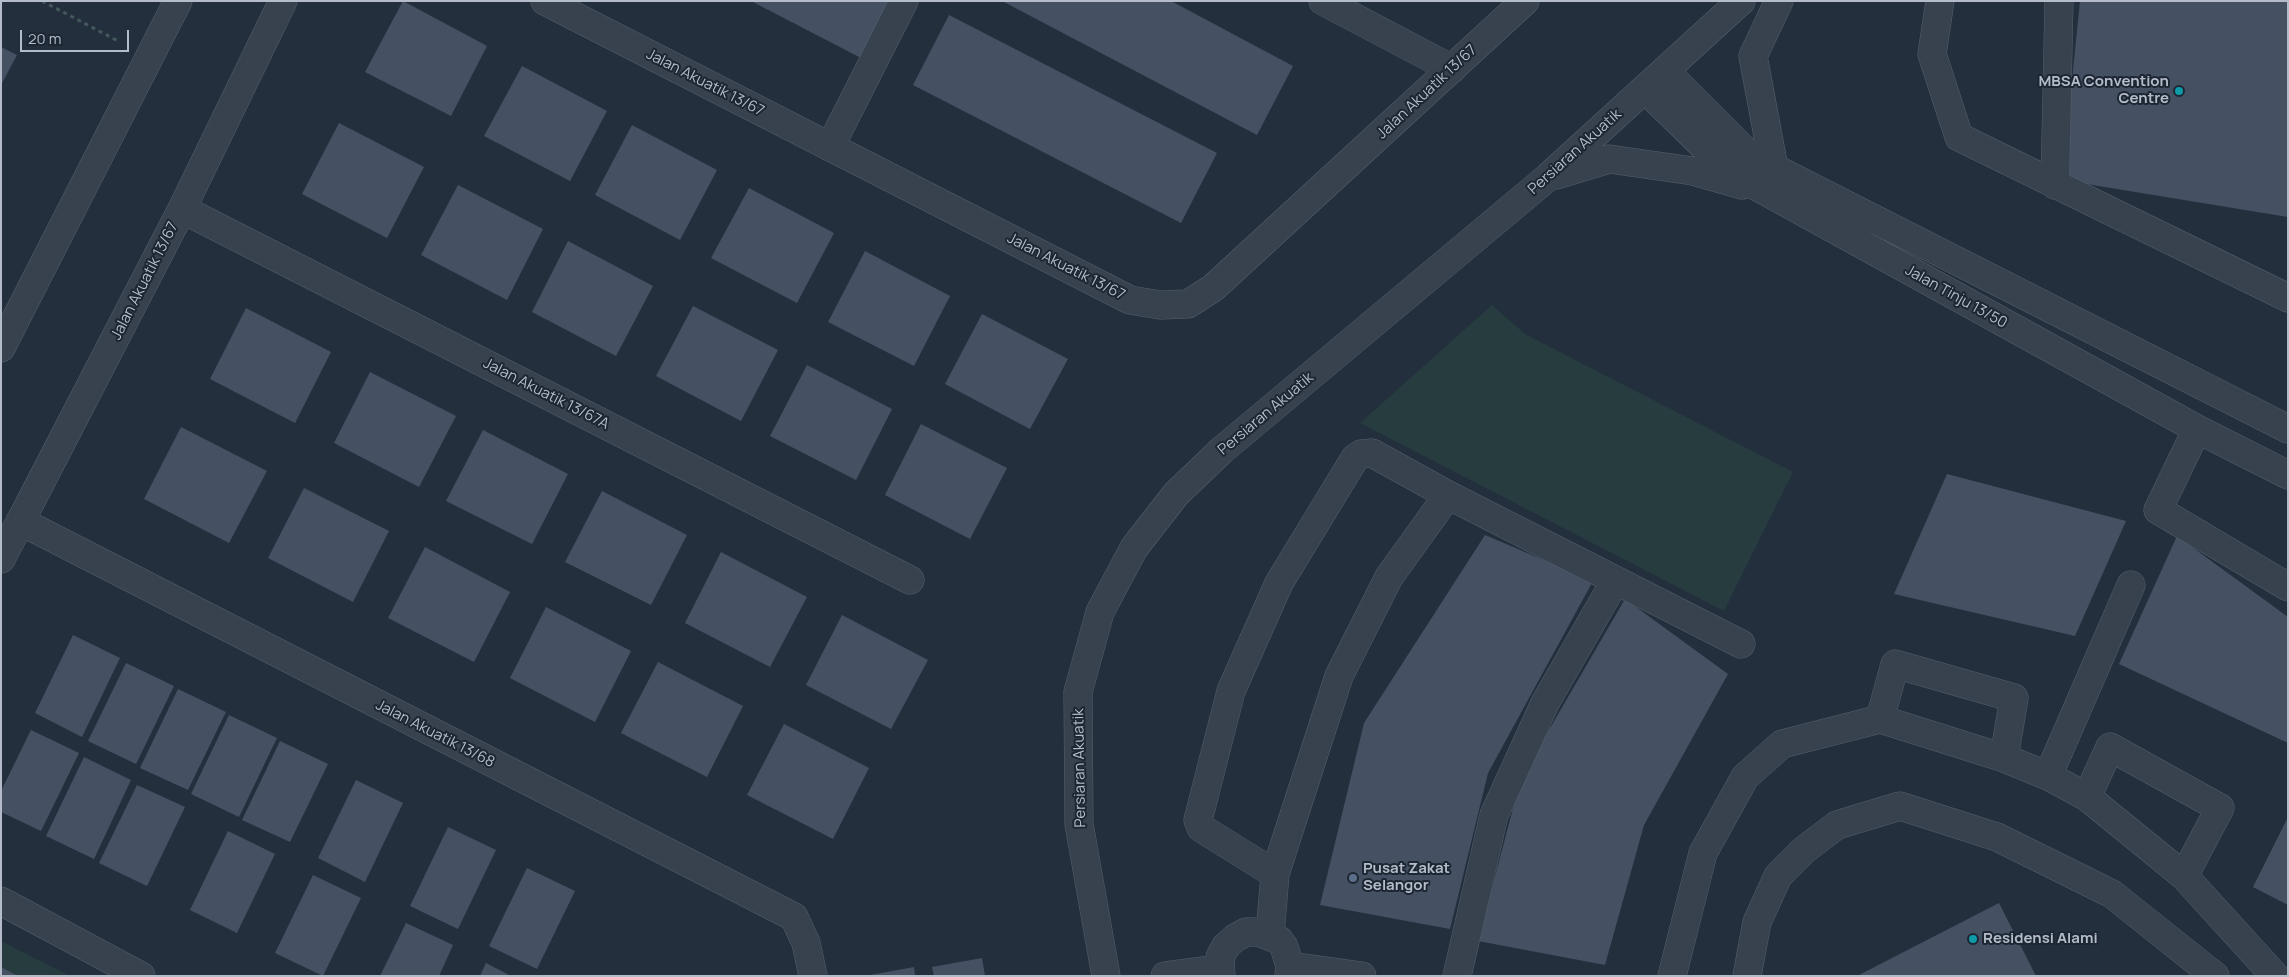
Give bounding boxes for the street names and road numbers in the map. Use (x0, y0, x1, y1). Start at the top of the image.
street label: Jalan Akuatik 13/67 (1373, 41, 1481, 143)
street label: Jalan Akuatik 13/67 (643, 45, 767, 121)
street label: Persiaran Akuatik (1525, 105, 1625, 199)
street label: Jalan Akuatik 13/67 (107, 219, 183, 343)
street label: Jalan Akuatik 13/67 (1004, 229, 1128, 305)
street label: Jalan Tinju 13/50 (1902, 262, 2010, 332)
street label: Jalan Akuatik 13/67A (480, 354, 612, 434)
street label: Persiaran Akuatik (1215, 369, 1317, 459)
street label: Jalan Akuatik 13/68 (372, 696, 498, 772)
street label: Persiaran Akuatik (1070, 708, 1090, 828)

